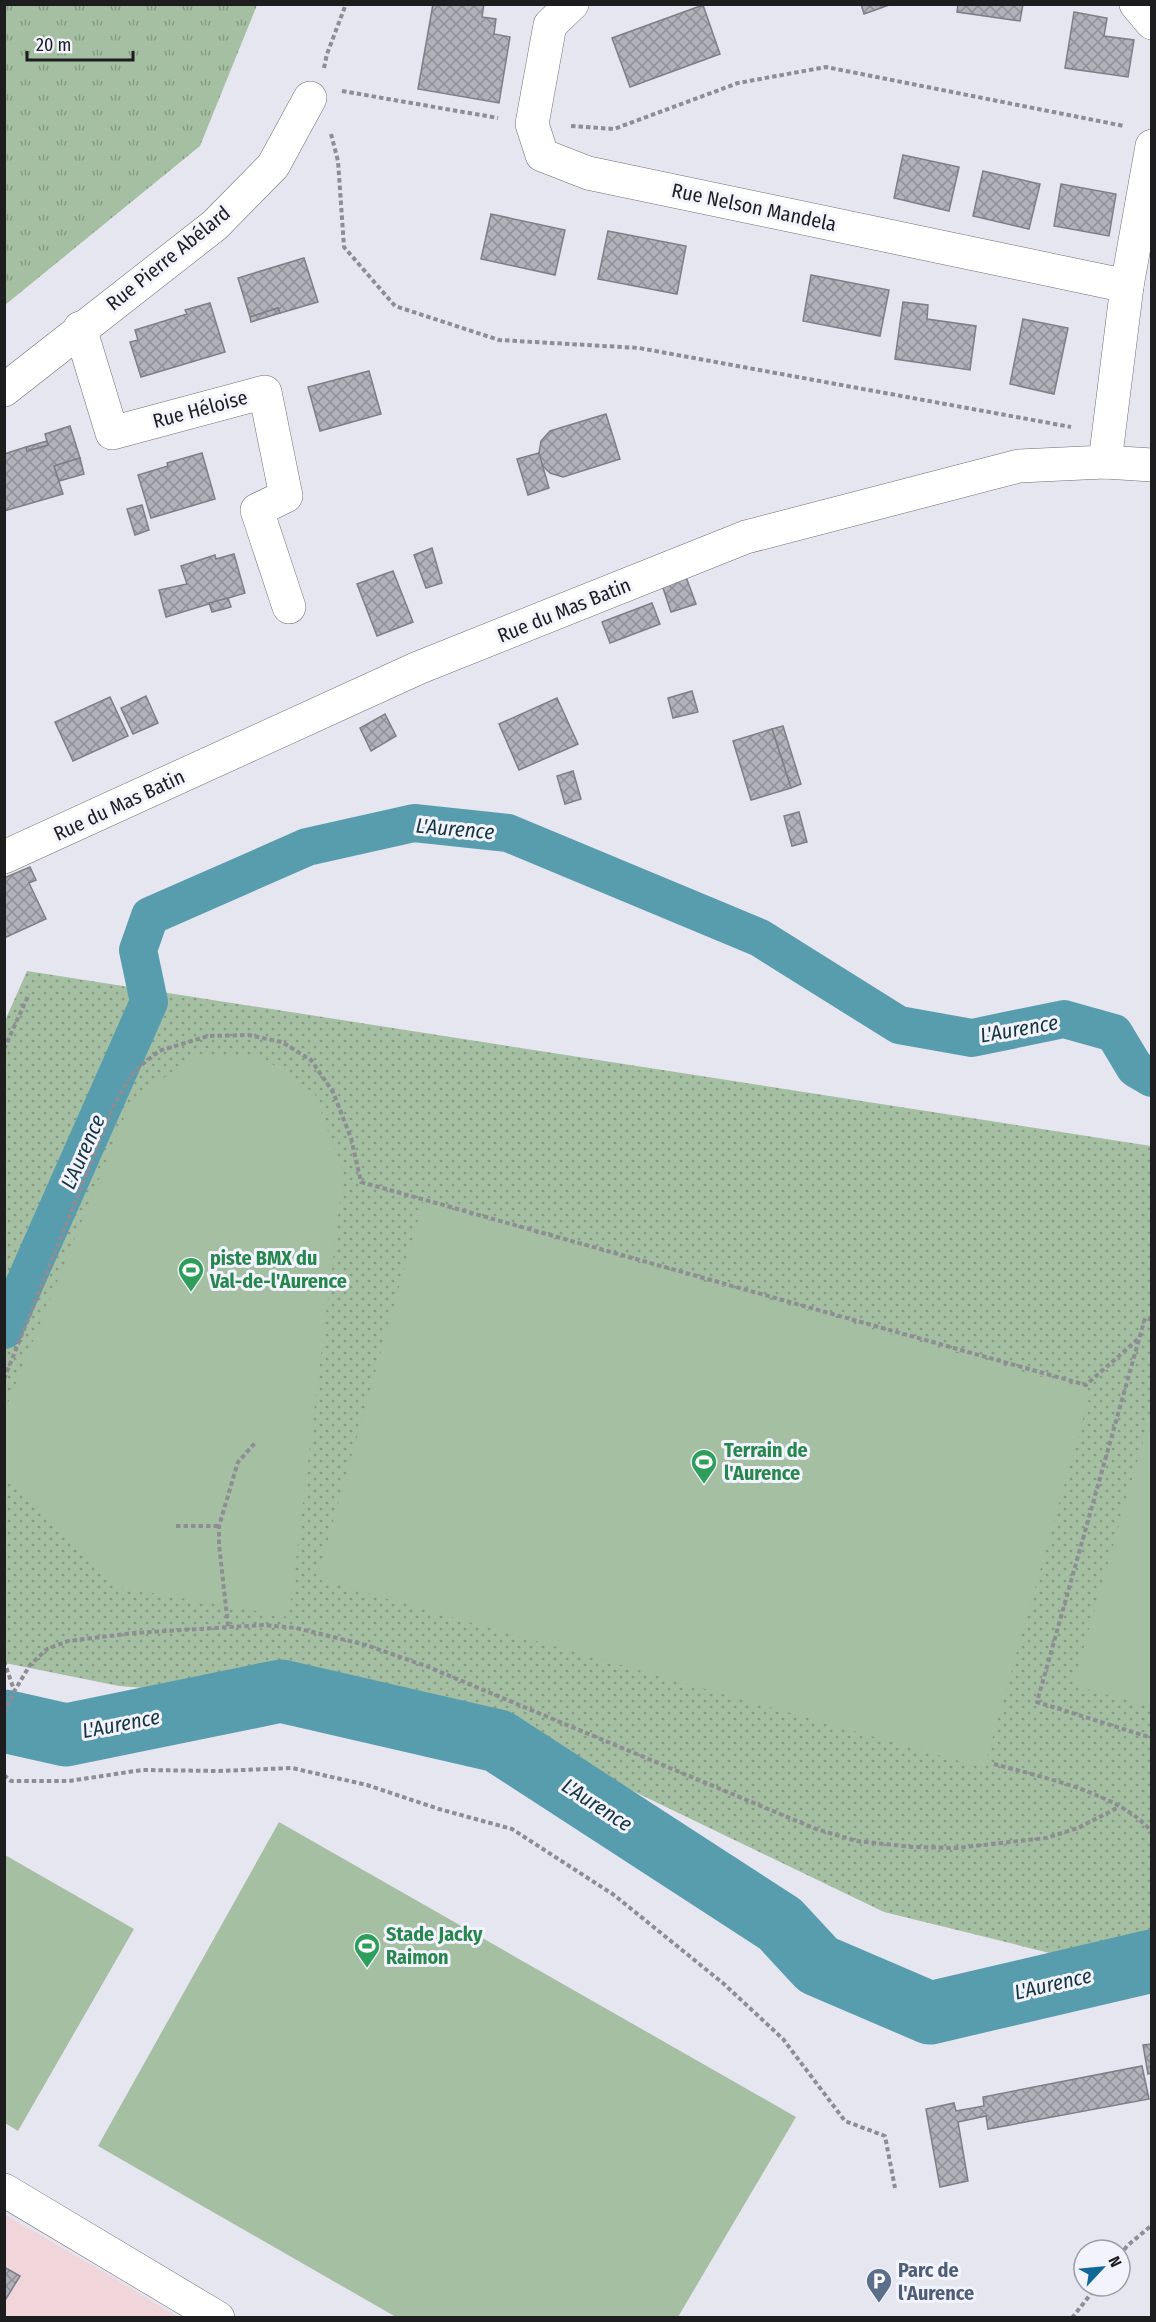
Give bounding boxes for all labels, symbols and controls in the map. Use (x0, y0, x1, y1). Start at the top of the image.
scale bar (27, 24, 134, 62)
text: 20 m (36, 34, 71, 56)
street label: Rue Nelson Mandela (669, 178, 839, 236)
street label: Rue Pierre Abélard (101, 201, 235, 315)
street label: Rue Héloise (150, 385, 250, 433)
street label: Rue du Mas Batin (494, 572, 634, 648)
street label: Rue du Mas Batin (50, 764, 188, 846)
water label: L'Aurence (415, 813, 495, 845)
water label: L'Aurence (978, 1009, 1060, 1049)
water label: L'Aurence (55, 1111, 111, 1193)
place label: piste BMX du Val-de-l'Aurence (209, 1246, 347, 1293)
sports icon: piste BMX du Val-de-l'Aurence (176, 1255, 206, 1293)
place label: Terrain de l'Aurence (724, 1438, 808, 1485)
sports icon: Terrain de l'Aurence (689, 1447, 719, 1485)
water label: L'Aurence (80, 1704, 162, 1744)
water label: L'Aurence (557, 1773, 637, 1837)
place label: Stade Jacky Raimon (386, 1922, 483, 1969)
sports icon: Stade Jacky Raimon (352, 1931, 382, 1969)
water label: L'Aurence (1012, 1962, 1094, 2006)
north arrow (1072, 2238, 1132, 2298)
text: N (1104, 2253, 1126, 2270)
place label: Parc de l'Aurence (898, 2258, 974, 2305)
parking icon: Parc de l'Aurence (864, 2266, 894, 2304)

